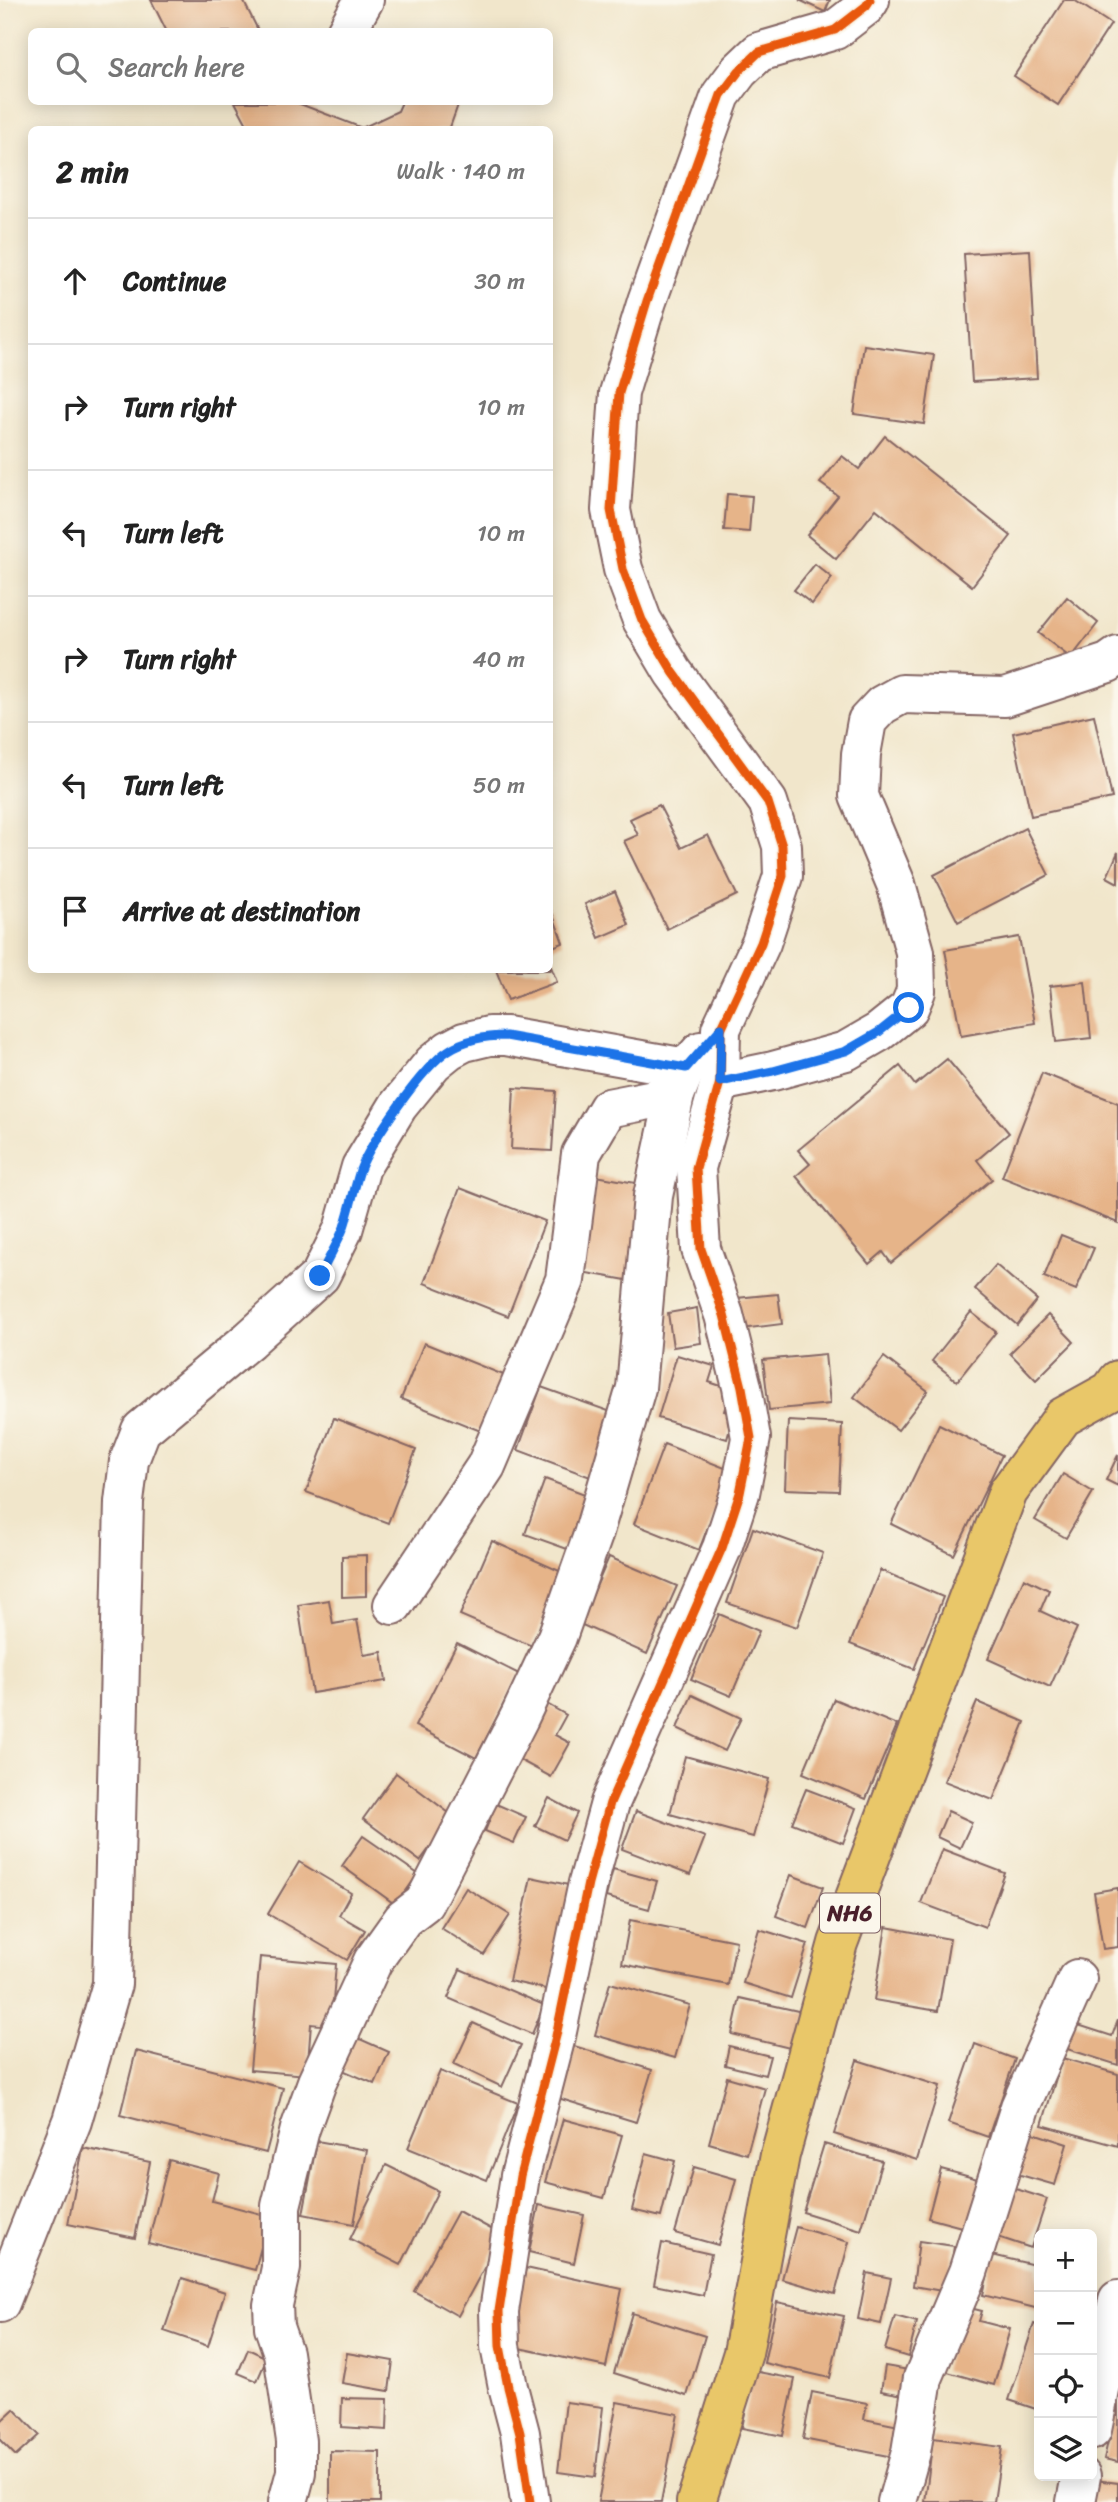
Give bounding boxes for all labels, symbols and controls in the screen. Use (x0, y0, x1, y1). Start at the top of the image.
search box (28, 28, 553, 105)
text: Search here (108, 44, 245, 90)
icon: search (52, 48, 90, 86)
text: 2 min (56, 145, 129, 199)
text: Walk · 140 m (396, 151, 525, 192)
text: Continue (123, 258, 226, 304)
text: 30 m (474, 261, 525, 302)
icon: ahead (56, 262, 94, 300)
text: Turn right (123, 384, 236, 430)
text: 10 m (477, 387, 525, 428)
icon: right (56, 388, 94, 426)
text: Turn left (123, 510, 223, 556)
text: 10 m (477, 513, 525, 554)
icon: left (56, 514, 94, 552)
text: Turn right (123, 636, 236, 682)
text: 40 m (472, 639, 525, 680)
icon: right (56, 640, 94, 678)
text: Turn left (123, 762, 223, 808)
text: 50 m (473, 765, 525, 806)
icon: left (56, 766, 94, 804)
text: Arrive at destination (123, 888, 360, 934)
icon: arrive (56, 892, 94, 930)
route start (893, 992, 924, 1023)
route end (304, 1260, 335, 1291)
road number: NH6 (820, 1894, 880, 1932)
map controls (1034, 2229, 1097, 2481)
button: + (1034, 2229, 1097, 2292)
button: − (1034, 2292, 1097, 2355)
button: locate (1034, 2355, 1097, 2418)
button: layers (1034, 2418, 1097, 2481)

